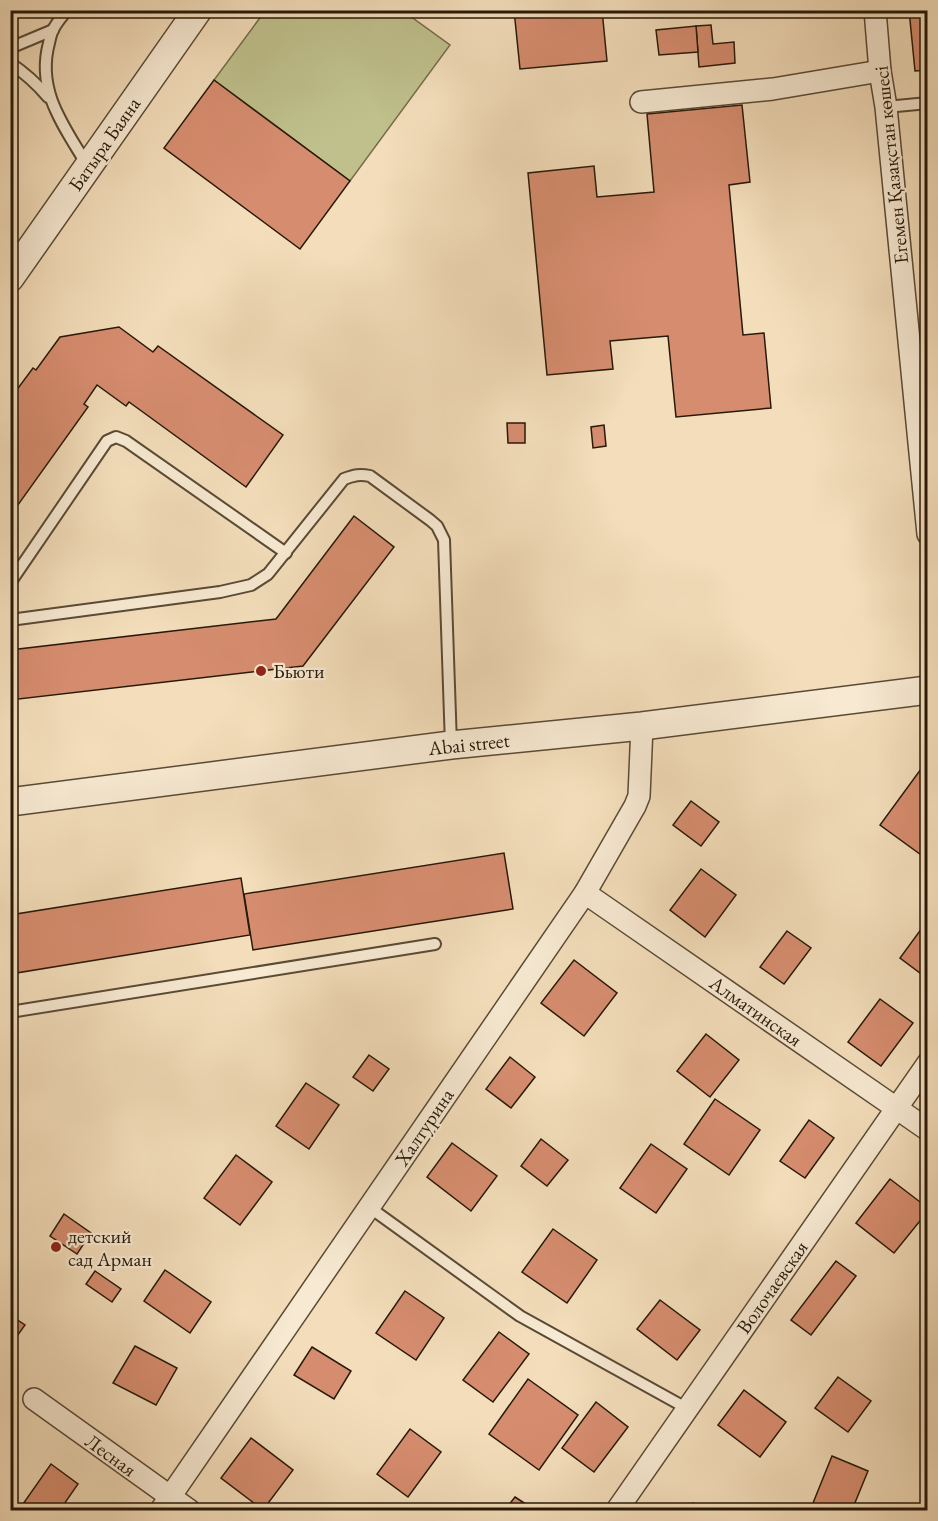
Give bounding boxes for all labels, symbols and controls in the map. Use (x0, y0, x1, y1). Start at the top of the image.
street label: Егемен Қазақстан көшесі (868, 65, 914, 265)
street label: Батыра Баяна (62, 92, 146, 196)
place label: Бьюти (273, 658, 325, 684)
marker: Бьюти (254, 664, 268, 678)
street label: Abai street (426, 727, 512, 761)
street label: Алматинская (704, 969, 807, 1052)
street label: Халтурина (388, 1083, 459, 1172)
place label: детский сад Арман (68, 1223, 152, 1272)
street label: Волочаевская (730, 1235, 814, 1339)
marker: детский сад Арман (49, 1240, 63, 1254)
street label: Лесная (80, 1428, 142, 1482)

